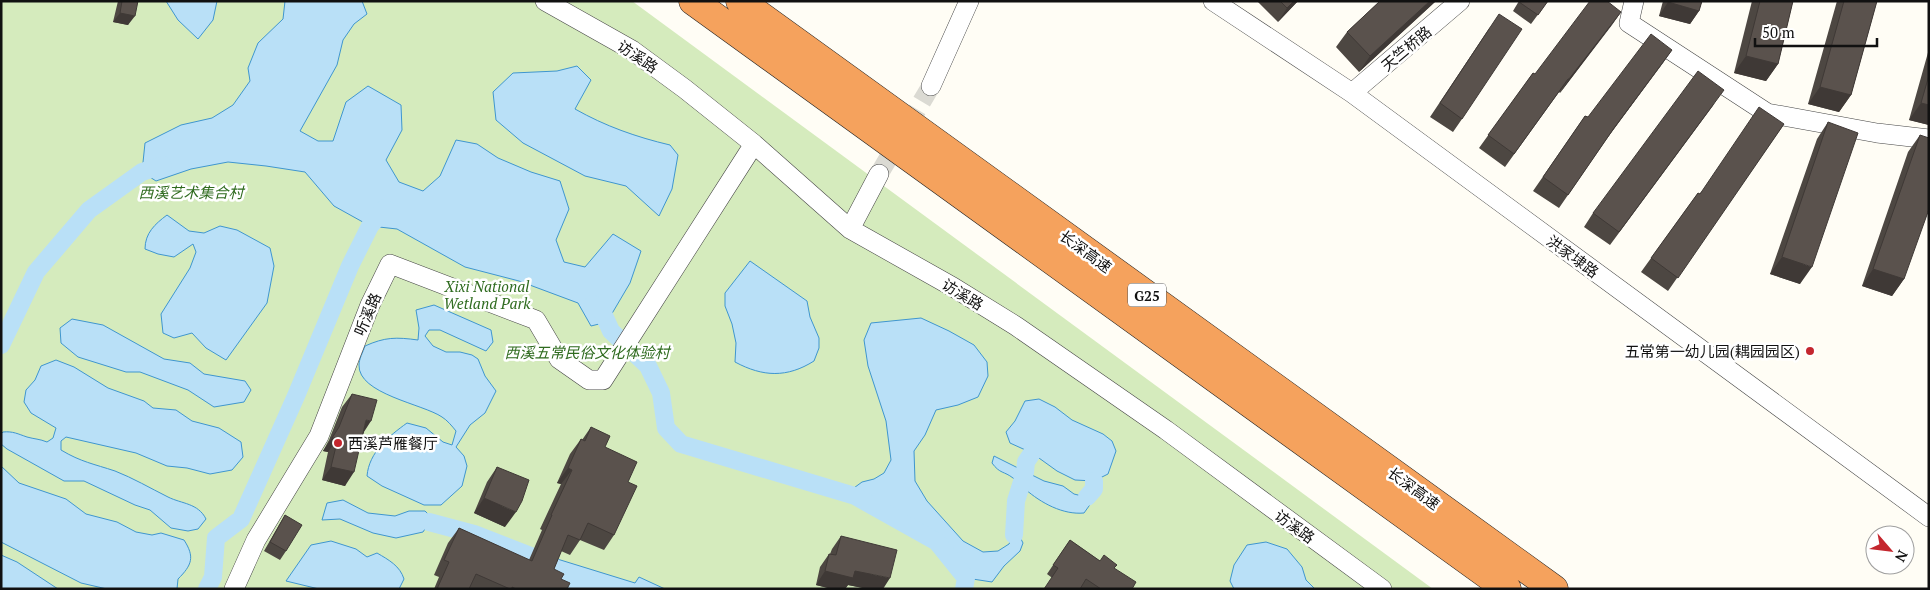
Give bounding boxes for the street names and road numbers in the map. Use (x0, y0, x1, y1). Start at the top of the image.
street label: 天竺桥路 (1377, 21, 1435, 75)
street label: 访溪路 (614, 35, 662, 77)
street label: 长深高速 (1056, 225, 1116, 277)
street label: 洪家埭路 (1543, 230, 1603, 282)
street label: 访溪路 (939, 274, 987, 314)
road number: G25 (1128, 284, 1166, 306)
street label: 听溪路 (349, 289, 385, 339)
street label: 长深高速 (1384, 462, 1444, 514)
street label: 访溪路 (1271, 505, 1319, 547)

